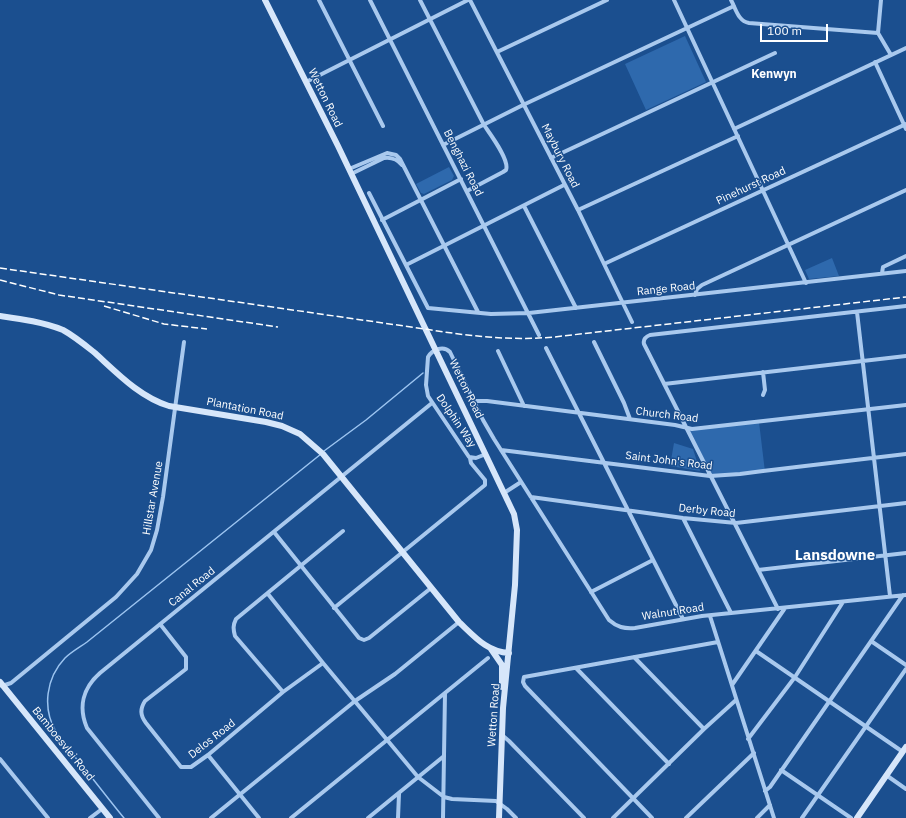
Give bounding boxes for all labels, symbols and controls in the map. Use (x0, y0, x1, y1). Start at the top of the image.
scale bar (762, 16, 830, 42)
text: 100 m (767, 23, 802, 38)
street label: Wetton Road (305, 67, 345, 129)
district label: Kenwyn (751, 68, 797, 82)
street label: Maybury Road (538, 122, 582, 190)
street label: Benghazi Road (441, 127, 485, 199)
street label: Pinehurst Road (714, 164, 788, 208)
street label: Range Road (636, 279, 696, 299)
street label: Wetton Road (446, 358, 486, 420)
street label: Dolphin Way (433, 392, 479, 450)
street label: Plantation Road (205, 395, 285, 423)
street label: Church Road (635, 405, 699, 425)
street label: Saint John's Road (625, 449, 713, 473)
street label: Hillstar Avenue (140, 460, 166, 536)
street label: Derby Road (678, 501, 736, 521)
district label: Lansdowne (795, 547, 875, 565)
street label: Canal Road (166, 564, 218, 610)
street label: Walnut Road (641, 601, 705, 623)
street label: Wetton Road (485, 683, 503, 747)
street label: Bamboesvlei Road (29, 704, 97, 784)
street label: Delos Road (186, 717, 238, 761)

